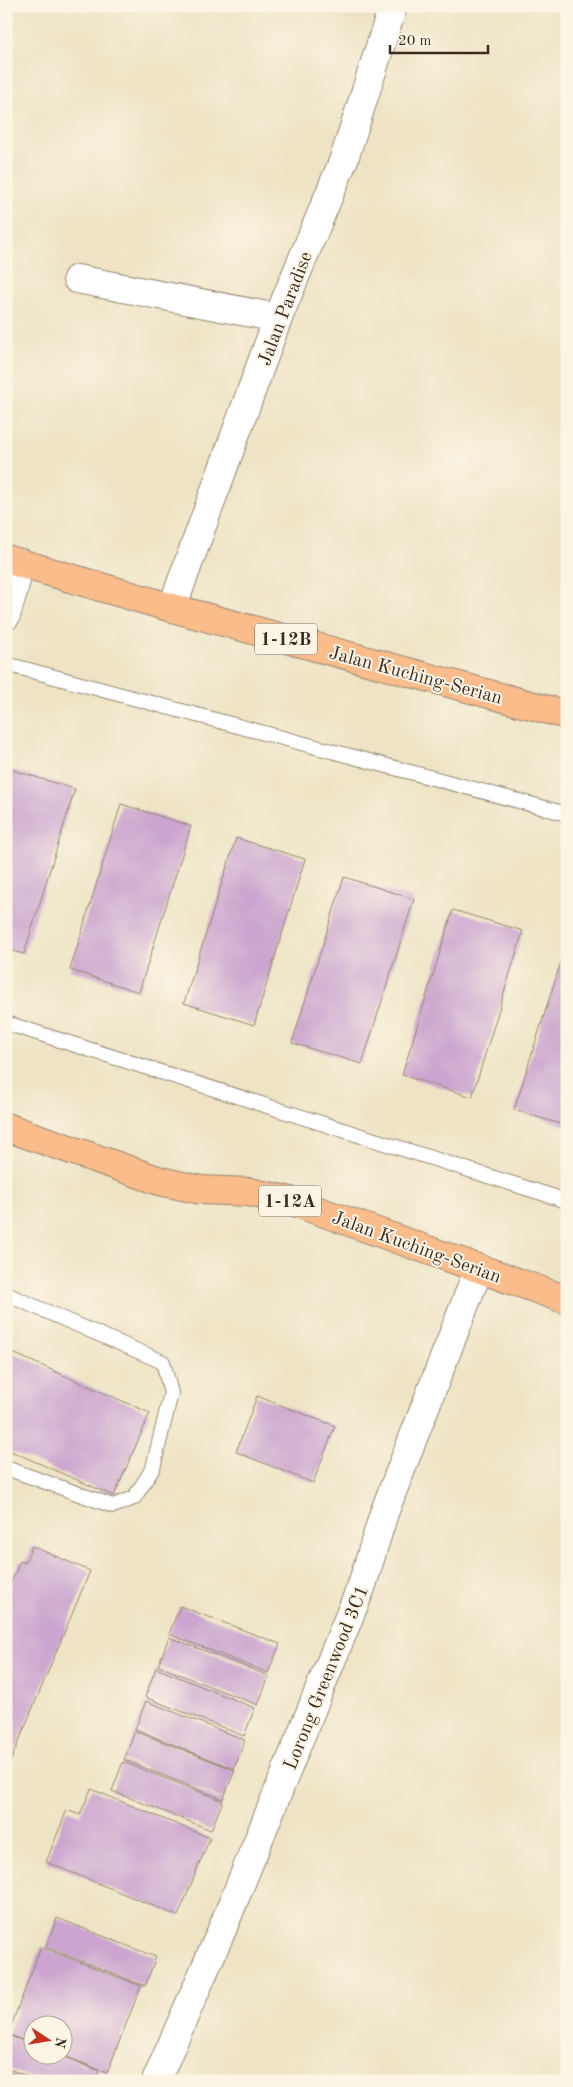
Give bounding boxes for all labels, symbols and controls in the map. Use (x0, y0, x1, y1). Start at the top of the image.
scale bar (390, 22, 488, 54)
text: 20 m (398, 34, 432, 49)
street label: Jalan Paradise (256, 249, 317, 369)
road number: 1-12B (255, 624, 317, 654)
street label: Jalan Kuching-Serian (327, 644, 504, 709)
road number: 1-12A (259, 1186, 321, 1216)
street label: Jalan Kuching-Serian (329, 1209, 503, 1288)
street label: Lorong Greenwood 3C1 (282, 1583, 373, 1773)
north arrow (22, 2014, 72, 2064)
text: N (52, 2036, 68, 2049)

